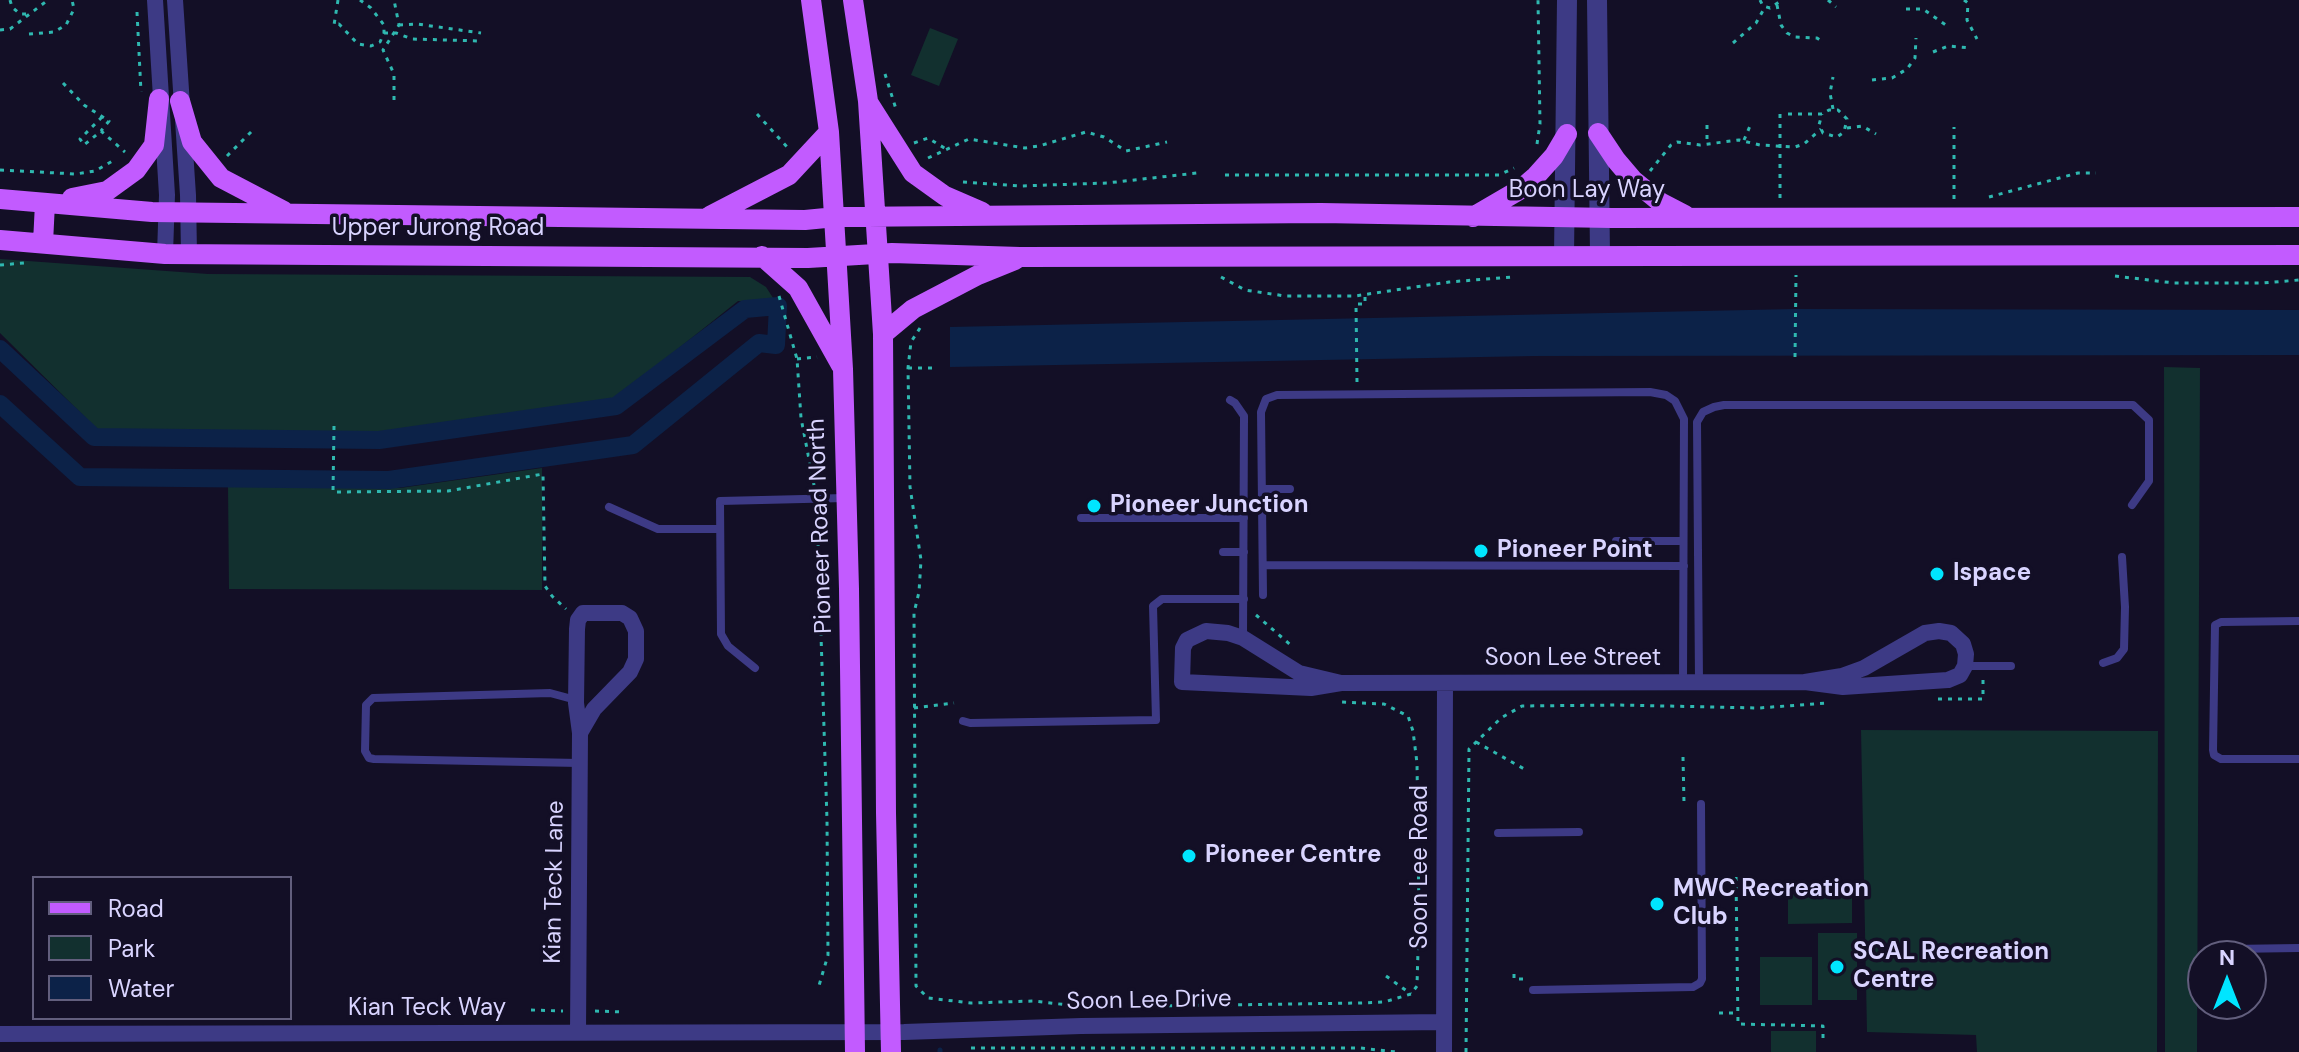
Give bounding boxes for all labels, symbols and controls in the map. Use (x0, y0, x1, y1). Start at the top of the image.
street label: Boon Lay Way (1509, 177, 1665, 205)
street label: Upper Jurong Road (332, 215, 544, 243)
street label: Pioneer Road North (803, 418, 839, 634)
place label: Pioneer Junction (1110, 492, 1309, 520)
marker: Pioneer Junction (1085, 497, 1103, 515)
place label: Pioneer Point (1497, 537, 1653, 565)
marker: Pioneer Point (1472, 542, 1490, 560)
place label: Ispace (1953, 560, 2031, 588)
marker: Ispace (1928, 565, 1946, 583)
street label: Soon Lee Street (1485, 645, 1661, 673)
street label: Soon Lee Road (1407, 785, 1435, 949)
street label: Kian Teck Lane (539, 800, 571, 964)
place label: Pioneer Centre (1205, 842, 1382, 870)
marker: Pioneer Centre (1180, 847, 1198, 865)
legend (32, 876, 292, 1020)
place label: MWC Recreation Club (1673, 876, 1869, 932)
text: Road (108, 893, 164, 924)
marker: MWC Recreation Club (1648, 895, 1666, 913)
text: Park (108, 933, 155, 964)
place label: SCAL Recreation Centre (1853, 939, 2049, 995)
north arrow (2187, 940, 2267, 1020)
text: N (2219, 943, 2235, 972)
marker: SCAL Recreation Centre (1828, 958, 1846, 976)
text: Water (108, 973, 174, 1004)
street label: Soon Lee Drive (1066, 985, 1232, 1017)
street label: Kian Teck Way (348, 995, 506, 1023)

